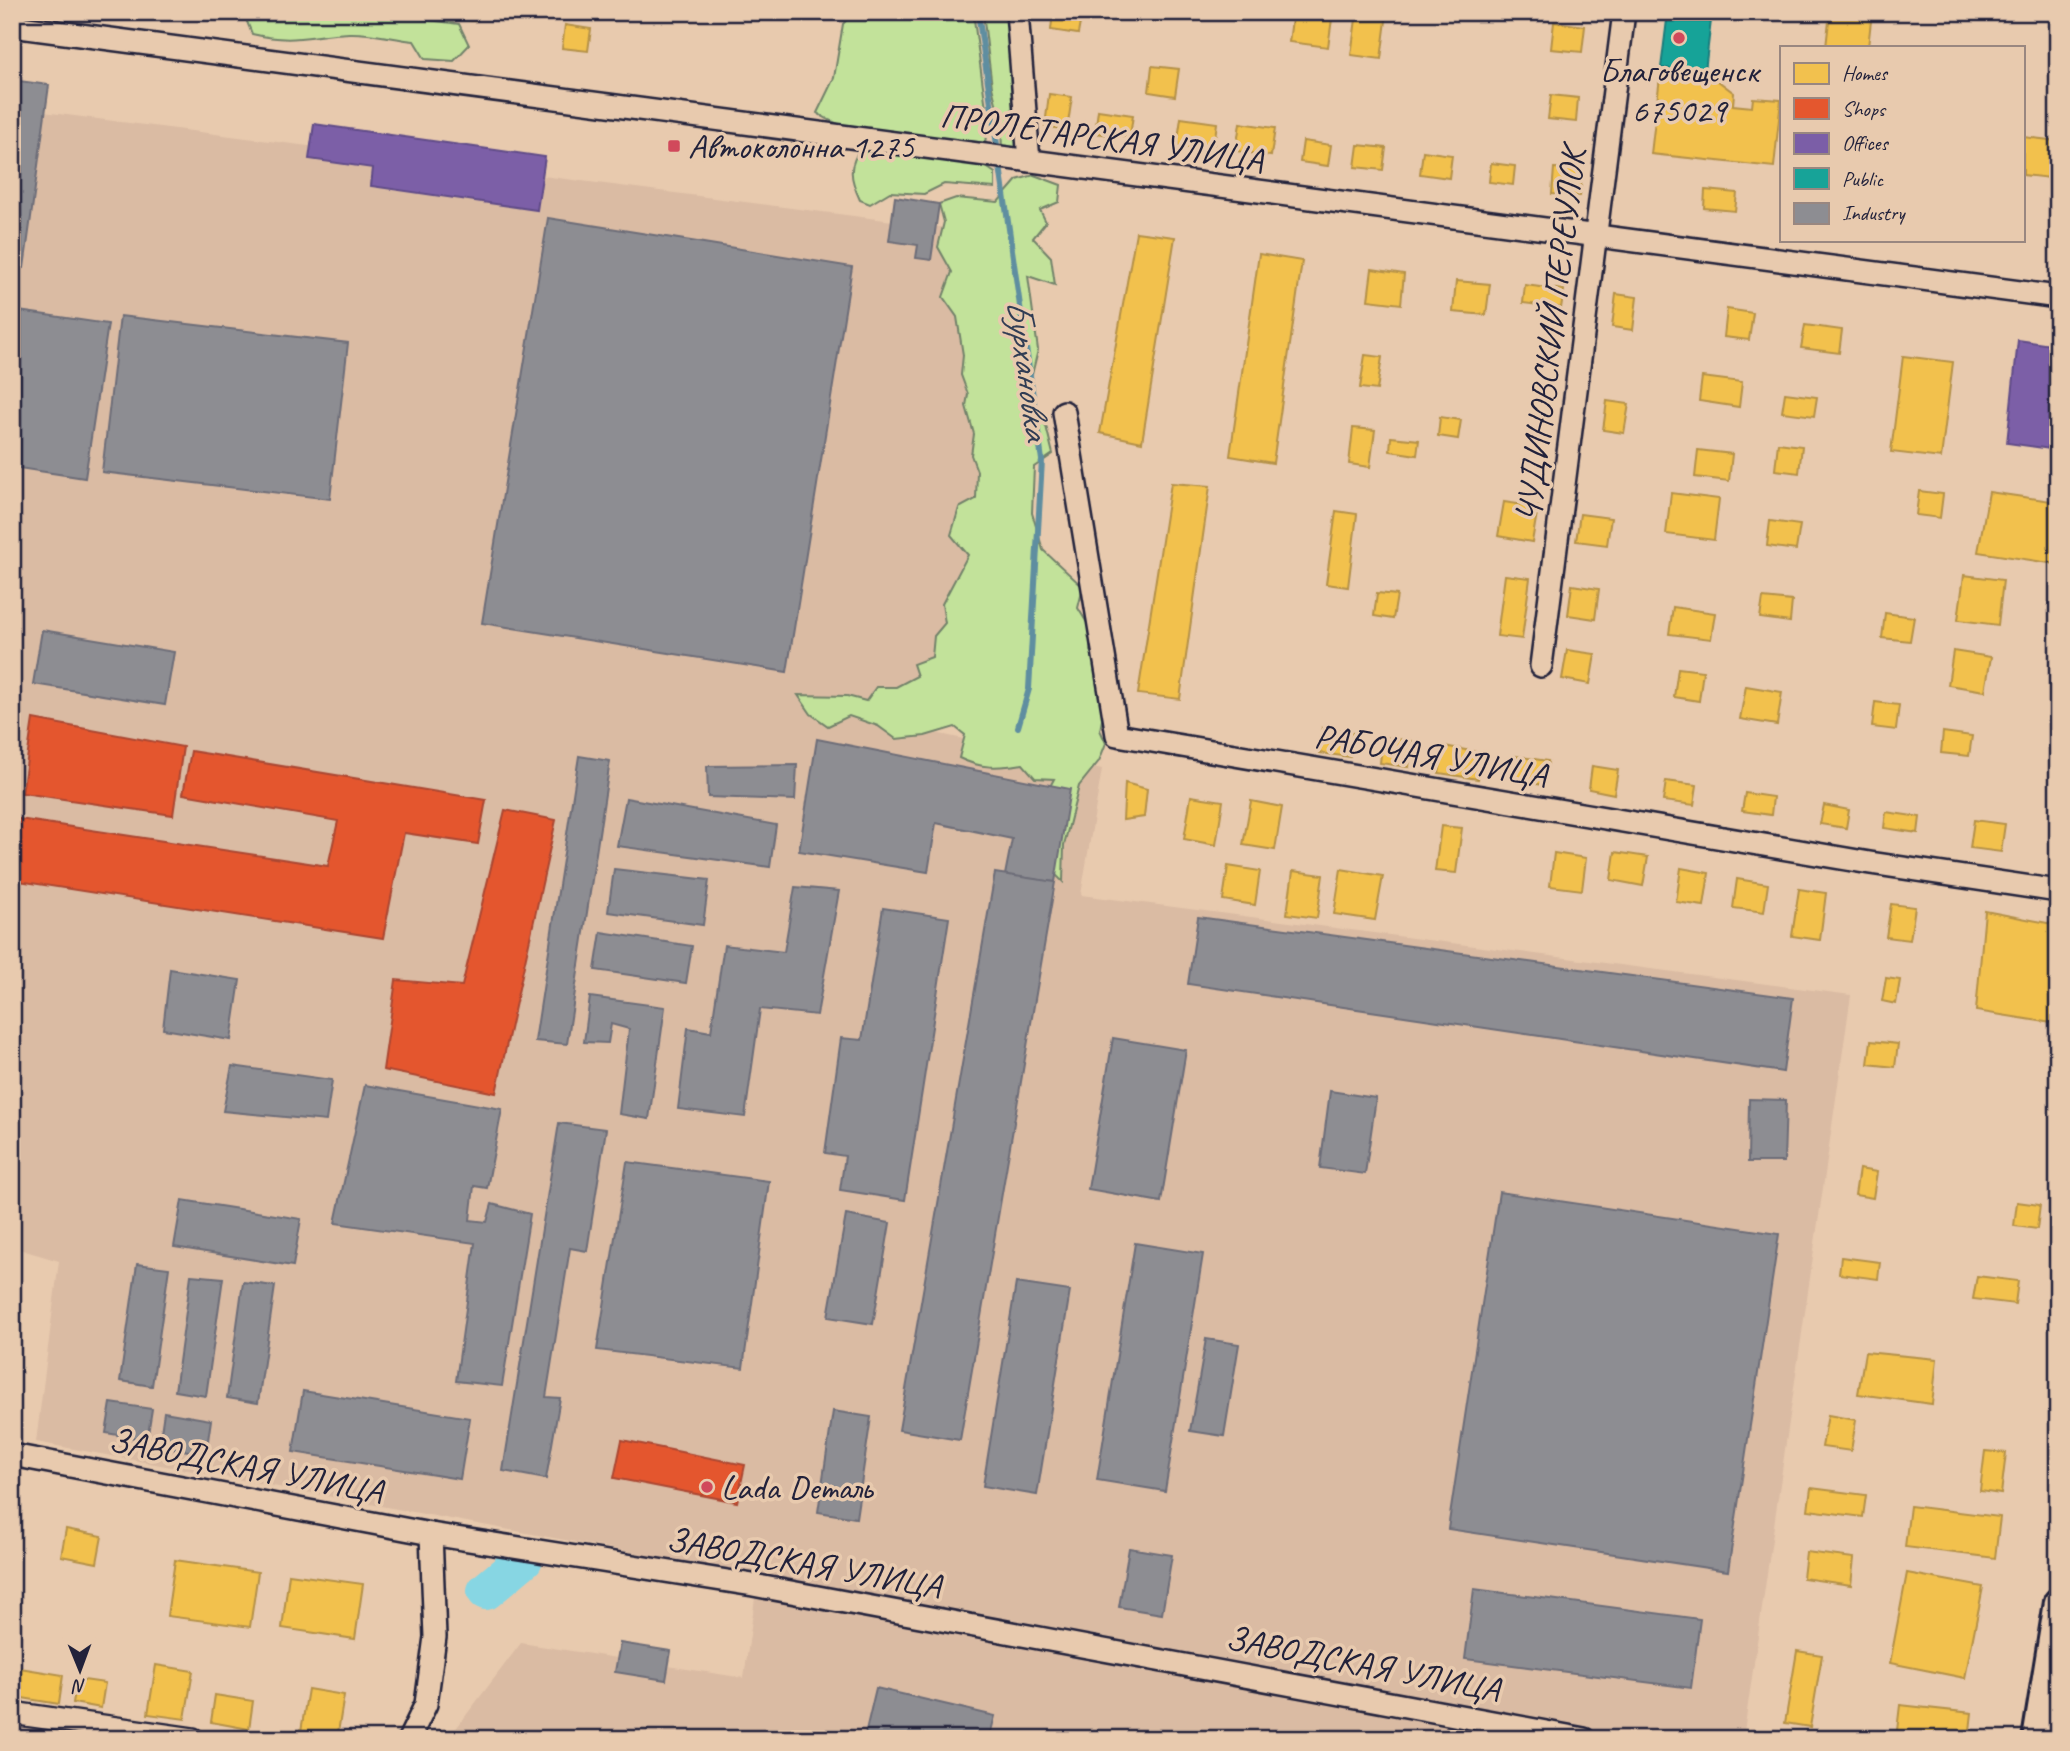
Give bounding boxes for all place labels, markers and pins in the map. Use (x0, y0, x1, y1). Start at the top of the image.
marker: Благовещенск 675029 (1671, 30, 1687, 46)
place label: Благовещенск 675029 (1600, 48, 1762, 133)
place label: Автоколонна 1275 (688, 124, 916, 169)
marker: Автоколонна 1275 (666, 138, 682, 154)
place label: Lada Dеталь (721, 1465, 874, 1510)
marker: Lada Dеталь (699, 1479, 715, 1495)

